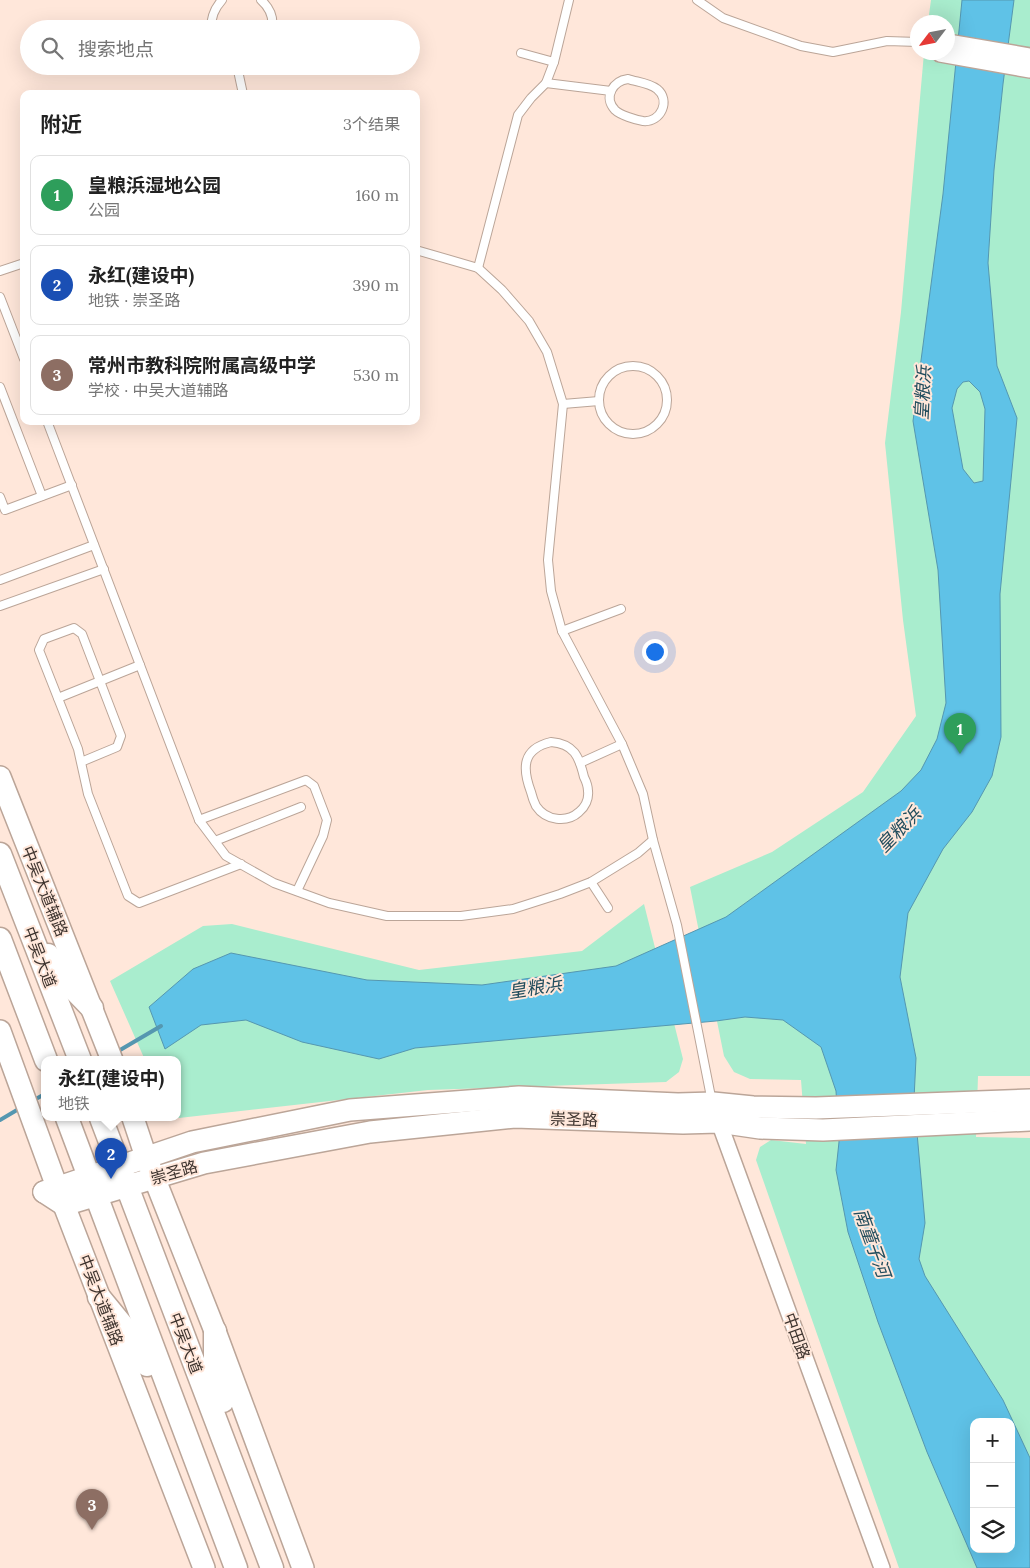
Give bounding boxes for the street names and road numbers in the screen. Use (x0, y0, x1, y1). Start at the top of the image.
street label: 中吴大道辅路 (18, 843, 72, 939)
street label: 中吴大道 (19, 924, 61, 990)
street label: 崇圣路 (550, 1108, 598, 1130)
street label: 崇圣路 (148, 1156, 200, 1188)
street label: 中吴大道辅路 (74, 1252, 128, 1348)
street label: 中吴大道 (165, 1310, 207, 1376)
street label: 中田路 (779, 1310, 815, 1362)

